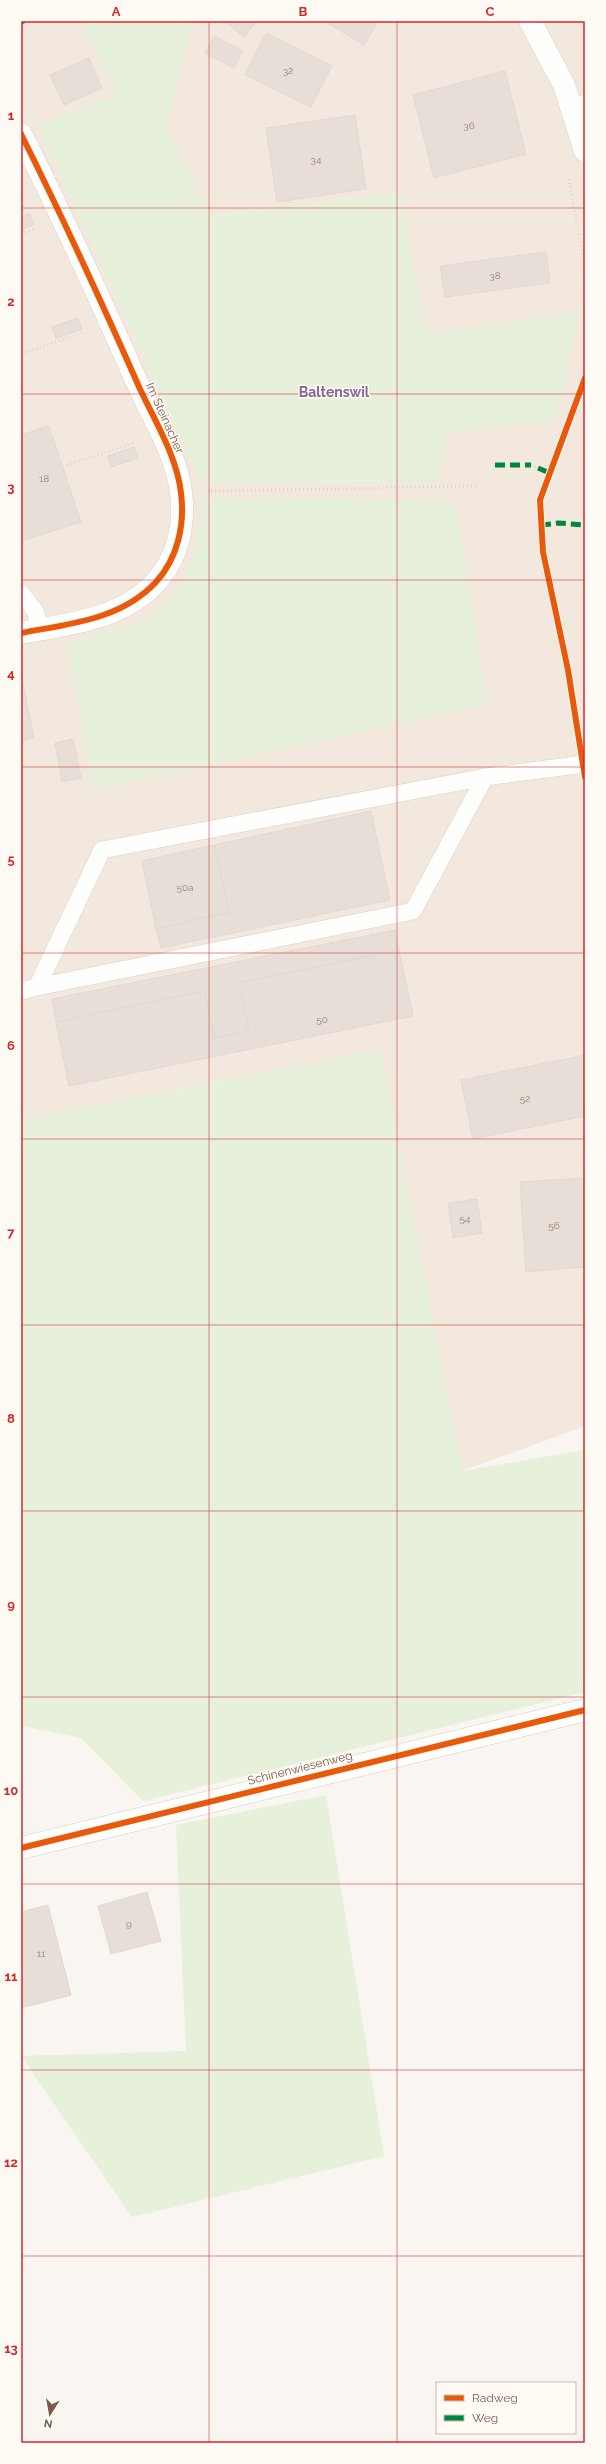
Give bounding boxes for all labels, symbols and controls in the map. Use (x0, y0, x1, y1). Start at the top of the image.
text: A (112, 4, 121, 19)
text: B (299, 4, 308, 19)
text: C (486, 4, 495, 19)
house number: 32 (283, 65, 293, 76)
text: 1 (8, 108, 15, 123)
house number: 36 (463, 120, 475, 131)
house number: 34 (311, 154, 322, 165)
house number: 38 (489, 270, 501, 281)
text: 2 (7, 294, 15, 309)
street label: Im Steinacher (143, 380, 187, 456)
district label: Baltenswil (299, 384, 370, 400)
house number: 18 (39, 473, 49, 484)
text: 3 (7, 480, 15, 495)
text: 4 (7, 666, 15, 681)
text: 5 (7, 852, 15, 867)
house number: 50a (176, 882, 194, 893)
house number: 50 (316, 1014, 328, 1025)
text: 6 (7, 1038, 15, 1053)
house number: 52 (520, 1093, 530, 1104)
house number: 54 (460, 1213, 471, 1224)
house number: 56 (548, 1220, 560, 1231)
text: 7 (7, 1225, 15, 1240)
text: 8 (7, 1411, 15, 1426)
text: 9 (7, 1597, 15, 1612)
street label: Schinenwiesenweg (246, 1748, 354, 1788)
text: 10 (4, 1783, 18, 1798)
house number: 9 (126, 1918, 132, 1929)
house number: 11 (37, 1948, 46, 1959)
text: 11 (5, 1969, 18, 1984)
text: 12 (4, 2155, 18, 2170)
text: 13 (4, 2341, 18, 2356)
legend (436, 2382, 576, 2434)
text: Radweg (472, 2391, 518, 2405)
north arrow (30, 2394, 70, 2434)
text: Weg (472, 2411, 498, 2425)
text: N (43, 2416, 54, 2431)

